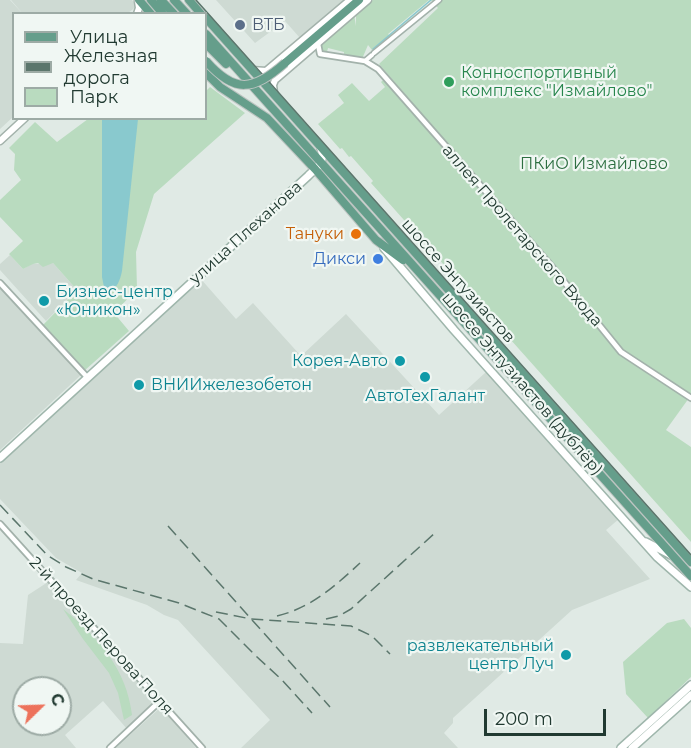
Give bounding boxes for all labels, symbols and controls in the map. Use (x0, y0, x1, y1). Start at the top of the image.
legend (12, 12, 207, 120)
place label: ВТБ (252, 15, 285, 35)
marker: ВТБ (233, 18, 247, 32)
text: Улица (70, 26, 128, 48)
text: Железная дорога (64, 45, 158, 89)
place label: Конноспортивный комплекс "Измайлово" (461, 63, 652, 101)
marker: Конноспортивный комплекс "Измайлово" (442, 75, 456, 89)
text: Парк (70, 86, 118, 108)
street label: аллея Пролетарского Входа (438, 141, 606, 331)
park label: ПКиО Измайлово (520, 154, 668, 174)
street label: улица Плеханова (186, 177, 306, 289)
street label: шоссе Энтузиастов (397, 215, 519, 347)
place label: Тануки (286, 224, 344, 244)
marker: Тануки (349, 227, 363, 241)
place label: Дикси (313, 249, 366, 269)
marker: Дикси (371, 252, 385, 266)
place label: Бизнес-центр «Юникон» (56, 282, 173, 320)
street label: шоссе Энтузиастов (дублёр) (438, 289, 606, 479)
marker: Бизнес-центр «Юникон» (37, 294, 51, 308)
place label: Корея-Авто (292, 351, 388, 371)
marker: Корея-Авто (393, 354, 407, 368)
marker: АвтоТехГалант (418, 370, 432, 384)
place label: ВНИИжелезобетон (151, 375, 312, 395)
marker: ВНИИжелезобетон (132, 378, 146, 392)
place label: АвтоТехГалант (365, 386, 485, 406)
street label: 2-й проезд Перова Поля (25, 553, 177, 719)
place label: развлекательный центр Луч (407, 636, 554, 674)
marker: развлекательный центр Луч (559, 648, 573, 662)
north arrow (12, 676, 72, 736)
text: С (46, 690, 68, 709)
scale bar (487, 697, 608, 735)
text: 200 m (495, 708, 553, 730)

